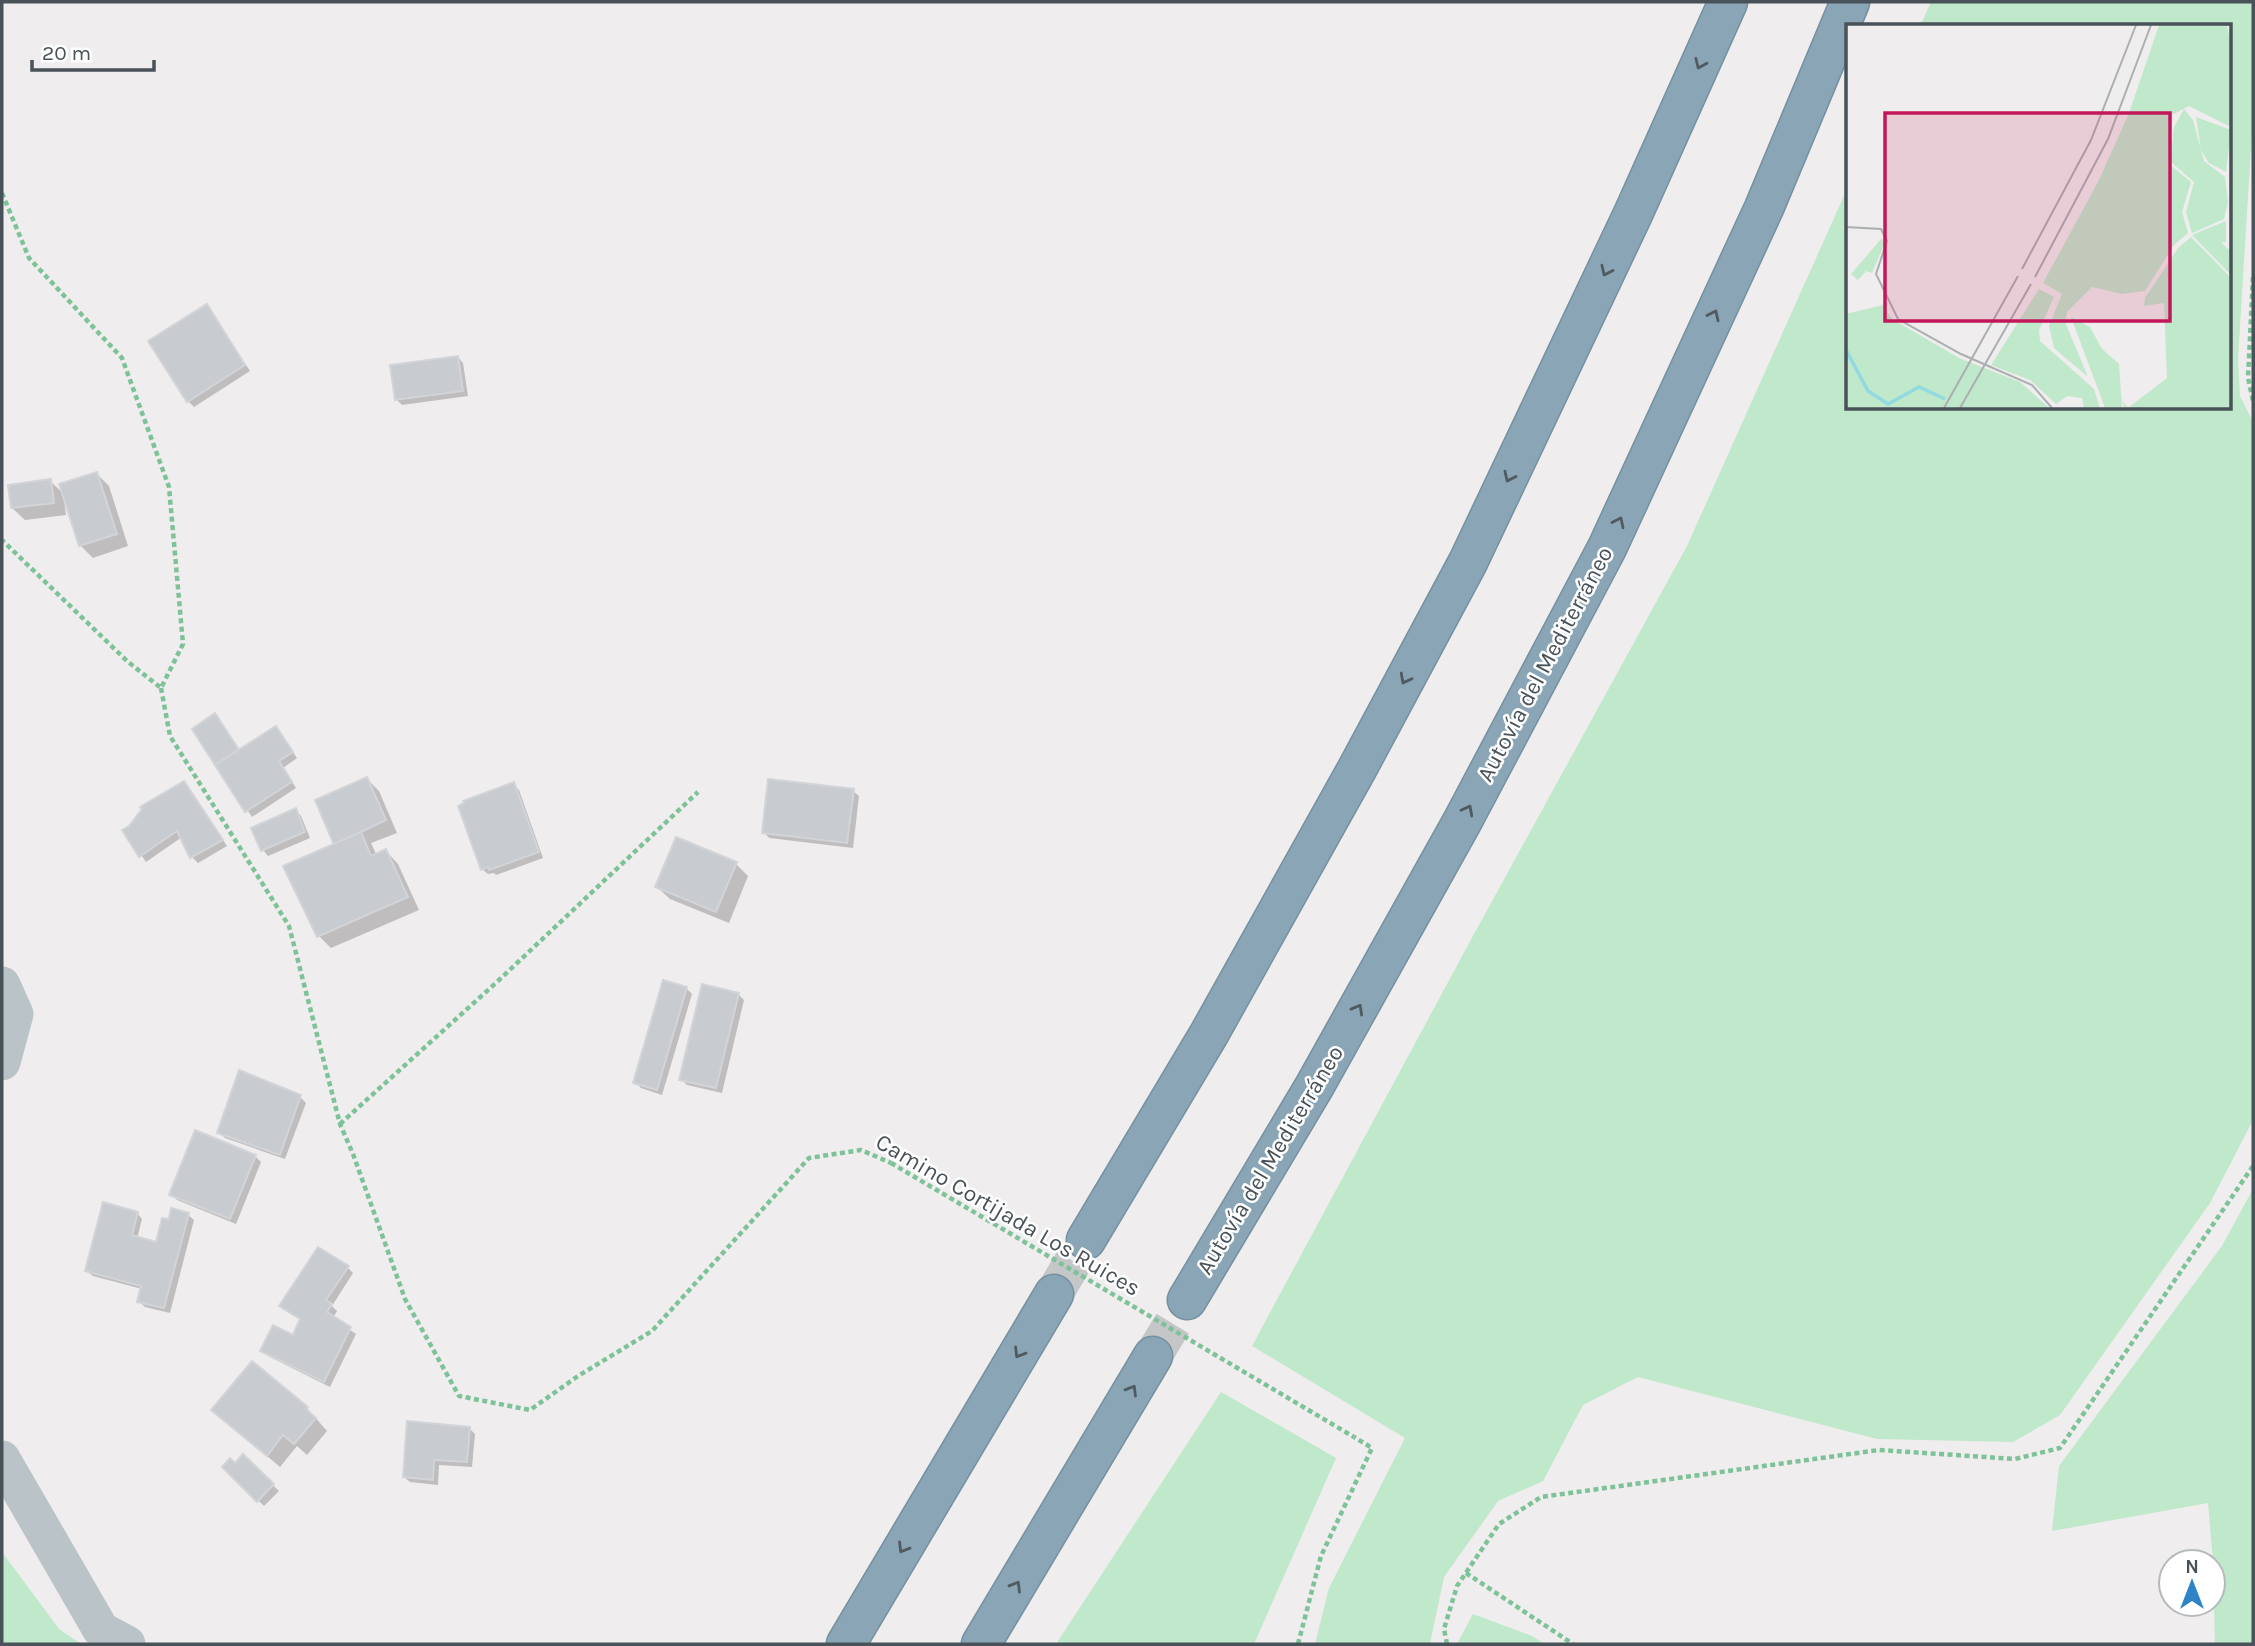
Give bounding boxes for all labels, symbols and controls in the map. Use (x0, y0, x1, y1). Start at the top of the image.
inset map (1846, 24, 2230, 410)
scale bar (32, 28, 154, 72)
text: 20 m (42, 41, 91, 65)
one-way arrow (1694, 57, 1708, 69)
one-way arrow (1600, 264, 1614, 276)
one-way arrow (1706, 310, 1720, 322)
one-way arrow (1503, 470, 1517, 482)
one-way arrow (1611, 517, 1625, 529)
street label: Autovía del Mediterráneo (1472, 542, 1618, 786)
one-way arrow (1400, 672, 1413, 685)
one-way arrow (1460, 805, 1473, 817)
one-way arrow (1350, 1004, 1363, 1016)
street label: Autovía del Mediterráneo (1191, 1041, 1349, 1279)
street label: Camino Cortijada Los Ruices (871, 1128, 1145, 1302)
one-way arrow (1014, 1345, 1027, 1358)
one-way arrow (1124, 1385, 1137, 1398)
one-way arrow (898, 1541, 911, 1554)
north arrow (2157, 1548, 2227, 1618)
text: N (2185, 1556, 2199, 1578)
one-way arrow (1007, 1580, 1020, 1593)

